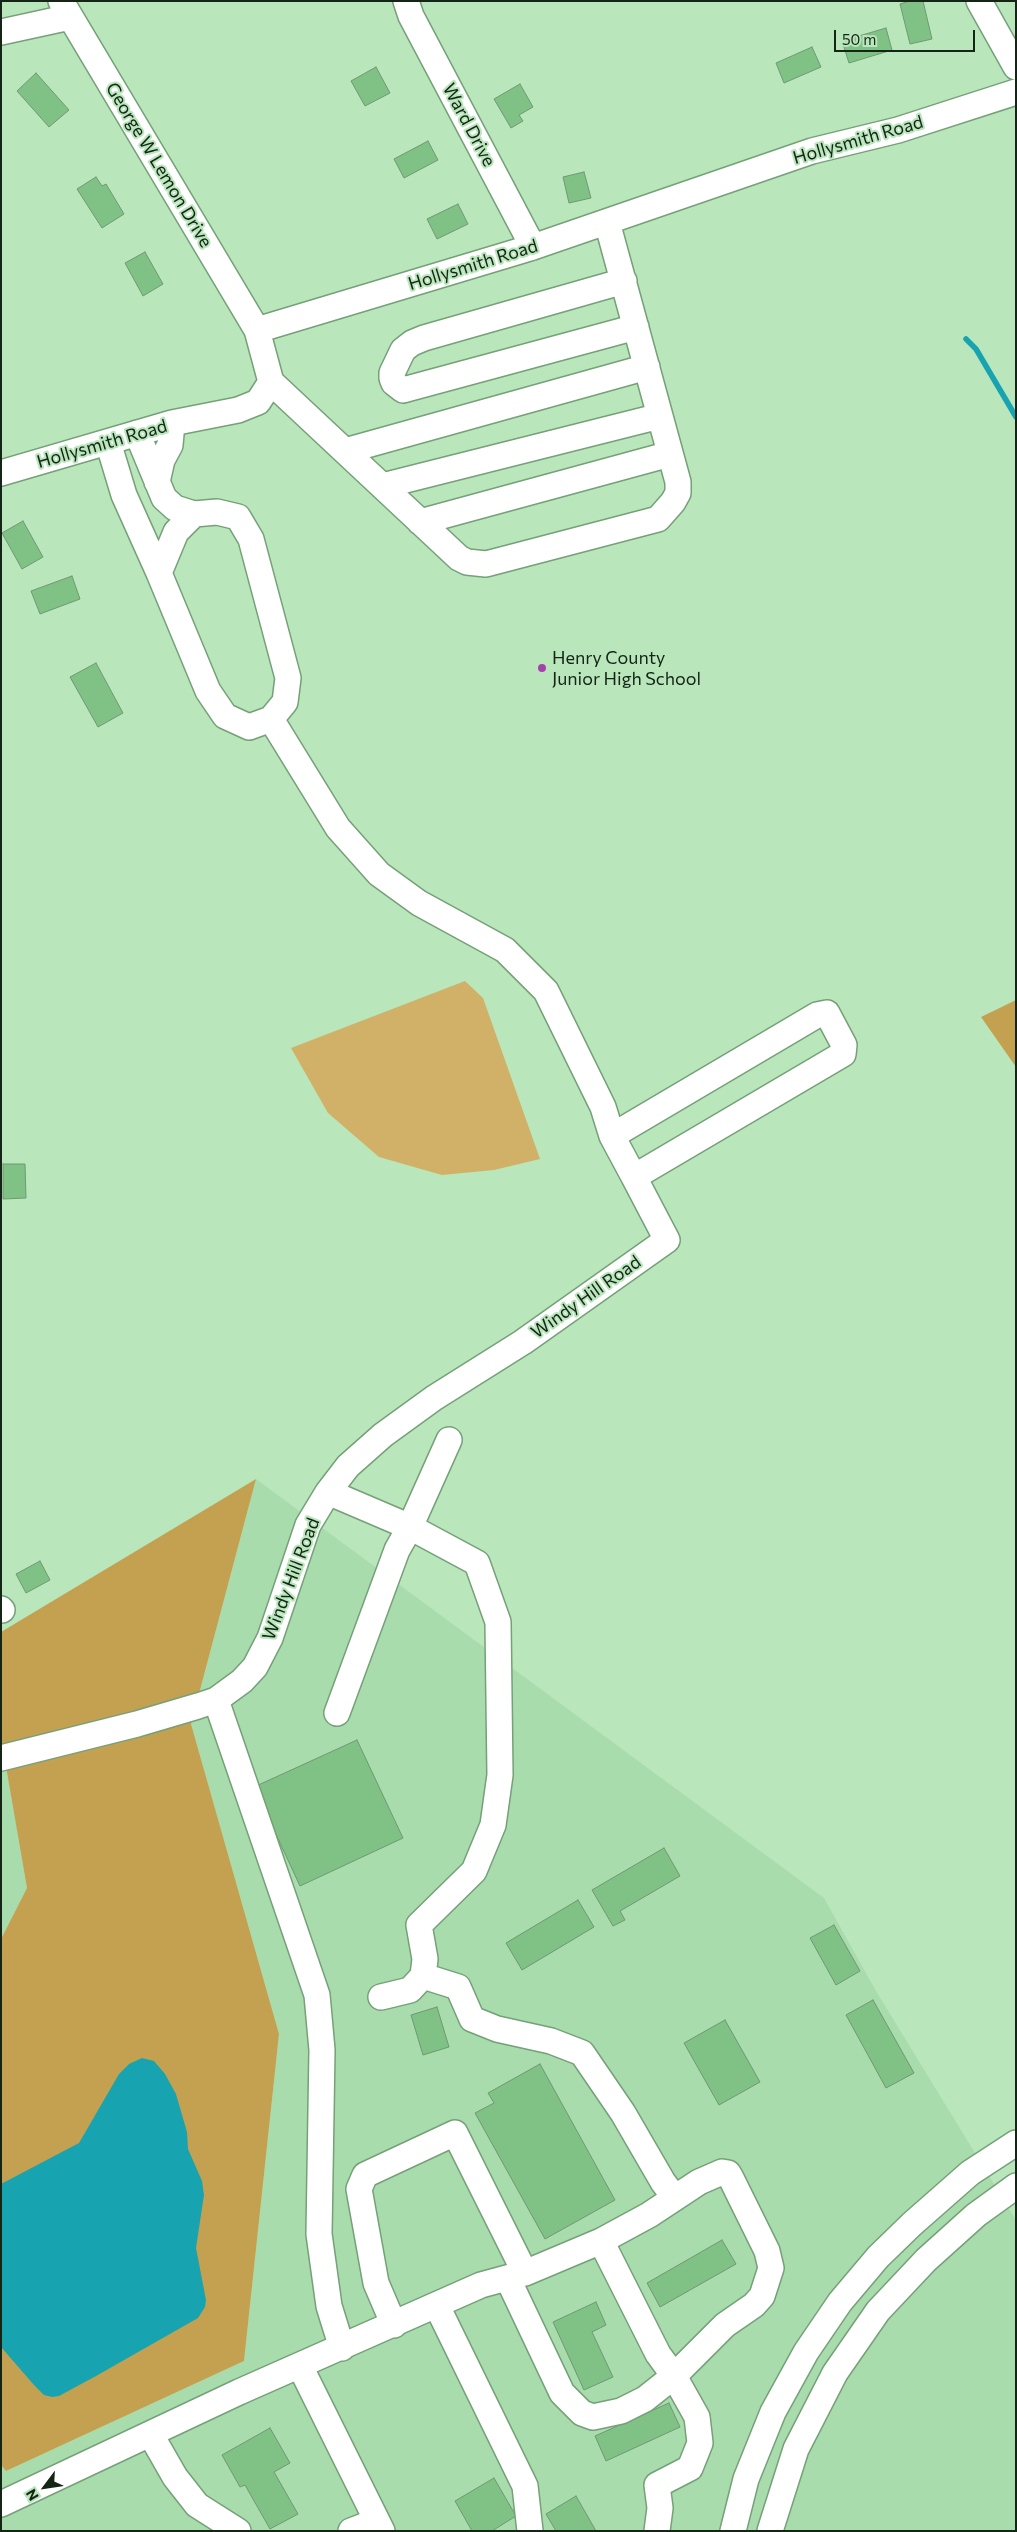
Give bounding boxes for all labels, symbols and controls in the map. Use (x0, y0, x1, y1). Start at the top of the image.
scale bar (837, 20, 978, 52)
text: 50 m (842, 30, 876, 48)
street label: George W Lemon Drive (101, 79, 217, 251)
street label: Ward Drive (438, 80, 500, 170)
street label: Hollysmith Road (790, 111, 926, 169)
street label: Hollysmith Road (406, 235, 540, 295)
street label: Hollysmith Road (34, 415, 170, 473)
place label: Henry County Junior High School (552, 647, 701, 690)
marker: Henry County Junior High School (536, 662, 548, 674)
street label: Windy Hill Road (527, 1251, 645, 1343)
street label: Windy Hill Road (258, 1515, 324, 1643)
north arrow (20, 2462, 70, 2512)
text: N (22, 2486, 42, 2504)

